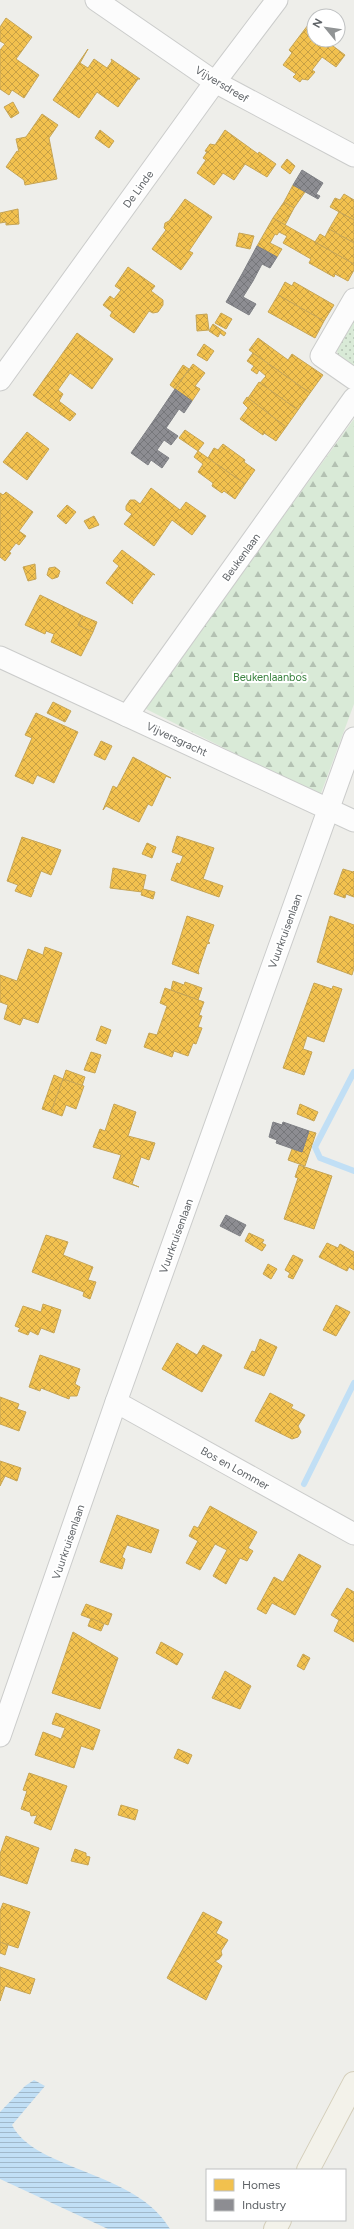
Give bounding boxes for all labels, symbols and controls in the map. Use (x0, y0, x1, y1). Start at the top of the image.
north arrow (306, 8, 346, 48)
text: N (310, 17, 325, 30)
street label: Vijversdreef (193, 63, 252, 106)
street label: De Linde (120, 168, 156, 211)
street label: Beukenlaan (220, 531, 263, 584)
park label: Beukenlaanbos (233, 671, 307, 684)
street label: Vijversgracht (144, 720, 209, 759)
street label: Vuurkruisenlaan (266, 892, 305, 970)
street label: Vuurkruisenlaan (157, 1197, 196, 1275)
street label: Bos en Lommer (198, 1444, 272, 1493)
street label: Vuurkruisenlaan (50, 1503, 87, 1581)
legend (206, 2169, 346, 2221)
text: Homes (242, 2178, 281, 2192)
text: Industry (242, 2198, 287, 2212)

